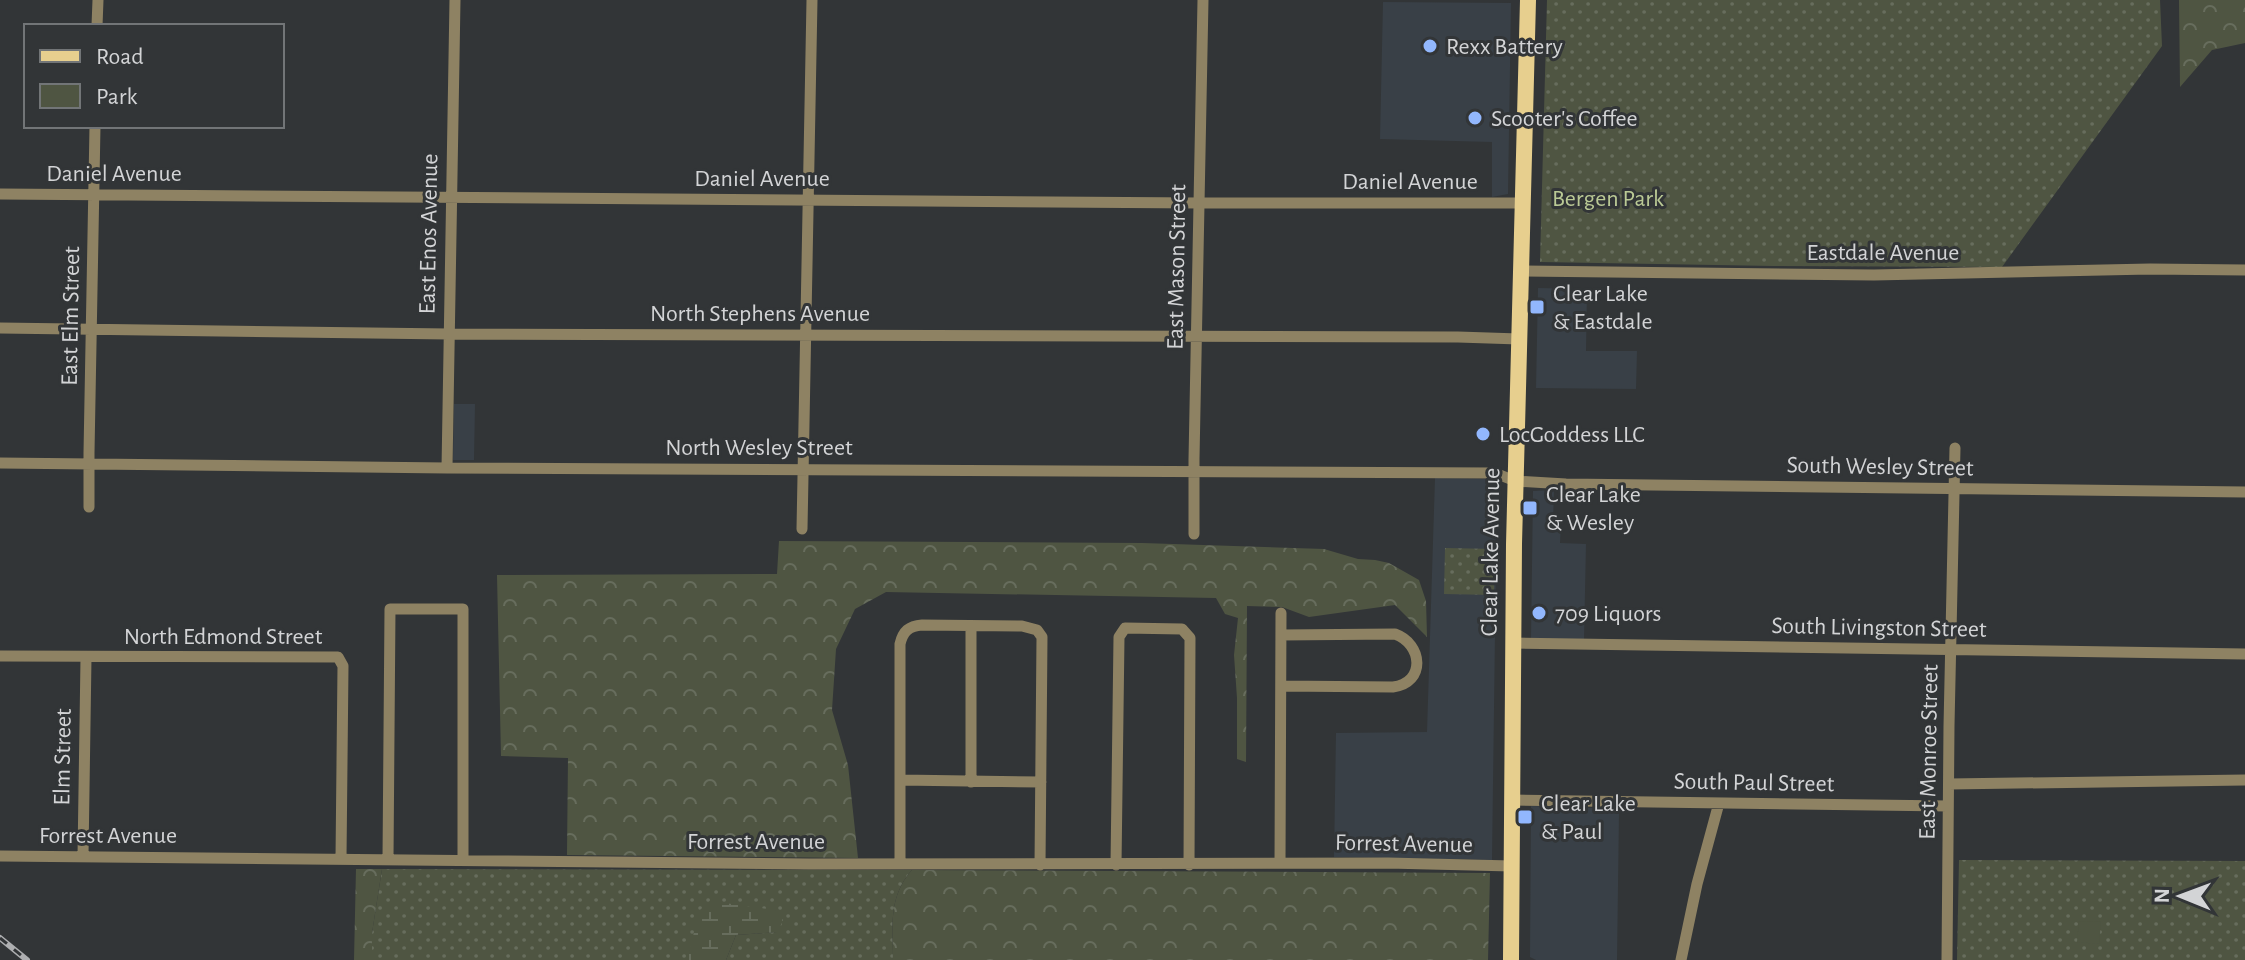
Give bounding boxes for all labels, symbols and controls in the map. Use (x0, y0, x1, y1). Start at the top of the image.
legend (24, 24, 284, 128)
place label: Rexx Battery (1446, 35, 1563, 59)
marker: Rexx Battery (1421, 37, 1439, 55)
text: Road (96, 45, 144, 69)
text: Park (96, 85, 137, 109)
place label: Scooter's Coffee (1491, 107, 1638, 131)
marker: Scooter's Coffee (1466, 109, 1484, 127)
street label: East Enos Avenue (416, 153, 442, 315)
street label: Daniel Avenue (46, 162, 182, 186)
street label: Daniel Avenue (694, 167, 830, 191)
street label: Daniel Avenue (1342, 170, 1478, 194)
street label: East Mason Street (1164, 184, 1190, 350)
park label: Bergen Park (1552, 187, 1664, 211)
street label: Eastdale Avenue (1807, 241, 1959, 265)
street label: East Elm Street (58, 246, 84, 386)
place label: Clear Lake & Eastdale (1553, 282, 1653, 334)
marker: Clear Lake & Eastdale (1528, 298, 1546, 316)
street label: North Stephens Avenue (650, 302, 870, 326)
place label: LocGoddess LLC (1499, 423, 1645, 447)
marker: LocGoddess LLC (1474, 425, 1492, 443)
street label: North Wesley Street (665, 436, 853, 460)
street label: South Wesley Street (1786, 453, 1974, 481)
street label: Clear Lake Avenue (1478, 467, 1504, 637)
place label: Clear Lake & Wesley (1546, 483, 1641, 535)
marker: Clear Lake & Wesley (1521, 499, 1539, 517)
place label: 709 Liquors (1555, 602, 1661, 626)
marker: 709 Liquors (1530, 604, 1548, 622)
street label: South Livingston Street (1771, 614, 1987, 642)
street label: North Edmond Street (124, 625, 323, 649)
street label: East Monroe Street (1915, 664, 1943, 840)
street label: Elm Street (50, 708, 76, 806)
street label: South Paul Street (1674, 770, 1835, 796)
place label: Clear Lake & Paul (1541, 792, 1636, 844)
marker: Clear Lake & Paul (1516, 808, 1534, 826)
street label: Forrest Avenue (39, 824, 177, 848)
street label: Forrest Avenue (687, 830, 825, 854)
street label: Forrest Avenue (1335, 831, 1473, 857)
north arrow (2141, 856, 2221, 936)
text: N (2151, 888, 2173, 904)

